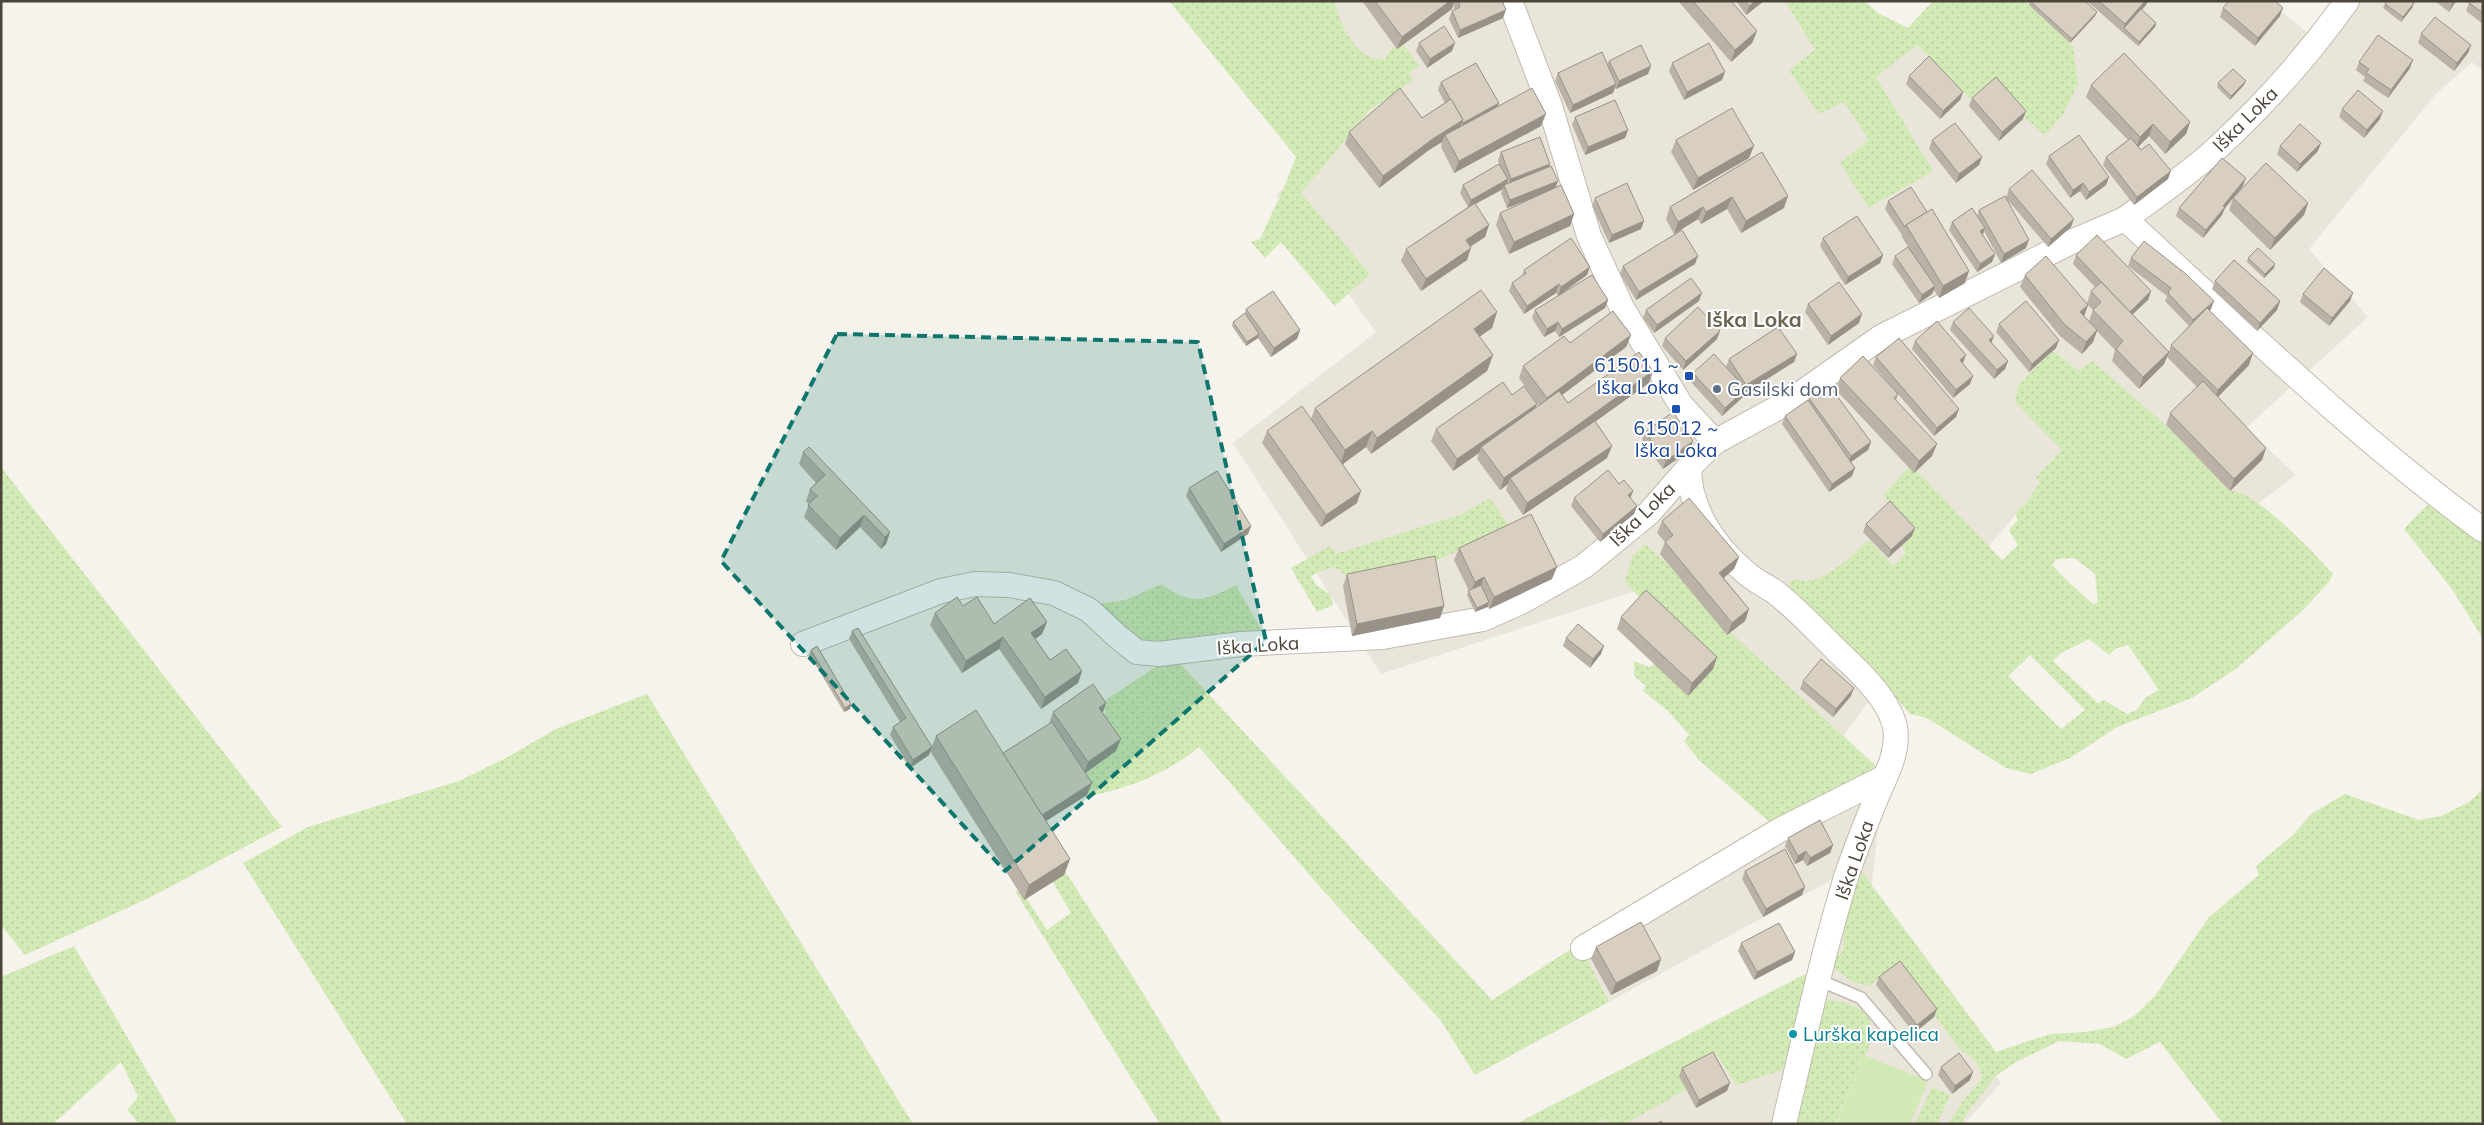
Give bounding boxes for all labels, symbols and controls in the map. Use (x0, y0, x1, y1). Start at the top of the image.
street label: Iška Loka (2207, 81, 2283, 157)
district label: Iška Loka (1706, 306, 1802, 332)
place label: 615011 ~ Iška Loka (1594, 353, 1679, 399)
marker: 615011 ~ Iška Loka (1683, 370, 1695, 382)
place label: Gasilski dom (1727, 377, 1838, 401)
marker: Gasilski dom (1711, 383, 1723, 395)
marker: 615012 ~ Iška Loka (1670, 403, 1682, 415)
place label: 615012 ~ Iška Loka (1634, 416, 1718, 462)
street label: Iška Loka (1604, 477, 1680, 551)
street label: Iška Loka (1216, 630, 1300, 660)
street label: Iška Loka (1829, 817, 1879, 903)
place label: Lurška kapelica (1803, 1022, 1939, 1046)
marker: Lurška kapelica (1787, 1028, 1799, 1040)

